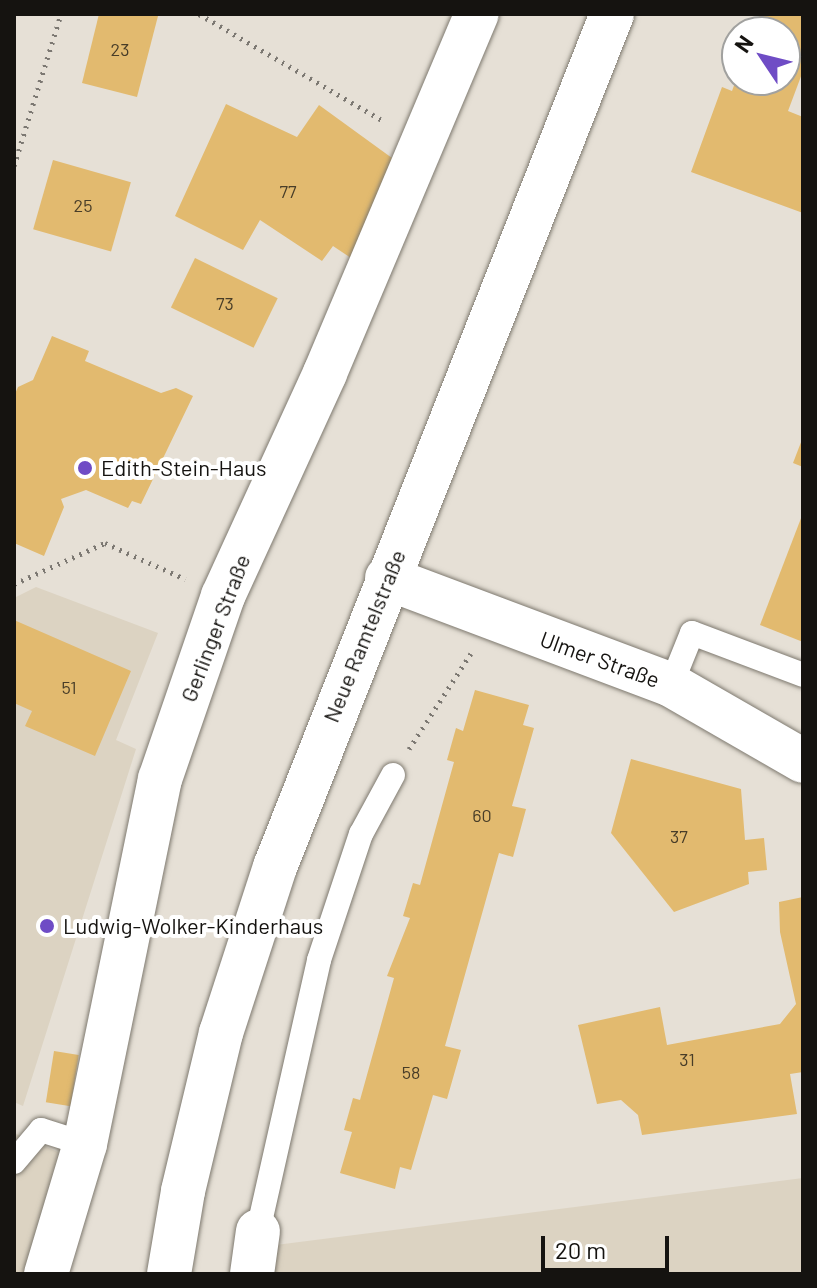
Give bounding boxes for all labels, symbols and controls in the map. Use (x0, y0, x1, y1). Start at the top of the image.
north arrow (721, 16, 801, 96)
text: N (728, 30, 758, 57)
house number: 23 (111, 38, 129, 60)
house number: 77 (279, 180, 297, 202)
house number: 25 (74, 194, 92, 216)
house number: 73 (216, 292, 234, 314)
place label: Edith-Stein-Haus (101, 455, 267, 481)
marker: Edith-Stein-Haus (76, 459, 94, 477)
street label: Neue Ramtelstraße (317, 546, 411, 726)
street label: Gerlinger Straße (175, 551, 255, 705)
street label: Ulmer Straße (537, 625, 663, 693)
house number: 51 (61, 676, 77, 698)
house number: 60 (472, 804, 492, 826)
house number: 37 (670, 825, 688, 847)
place label: Ludwig-Wolker-Kinderhaus (63, 913, 323, 939)
marker: Ludwig-Wolker-Kinderhaus (38, 917, 56, 935)
house number: 31 (679, 1048, 695, 1070)
house number: 58 (402, 1061, 420, 1083)
scale bar (545, 1220, 673, 1270)
text: 20 m (555, 1235, 606, 1264)

